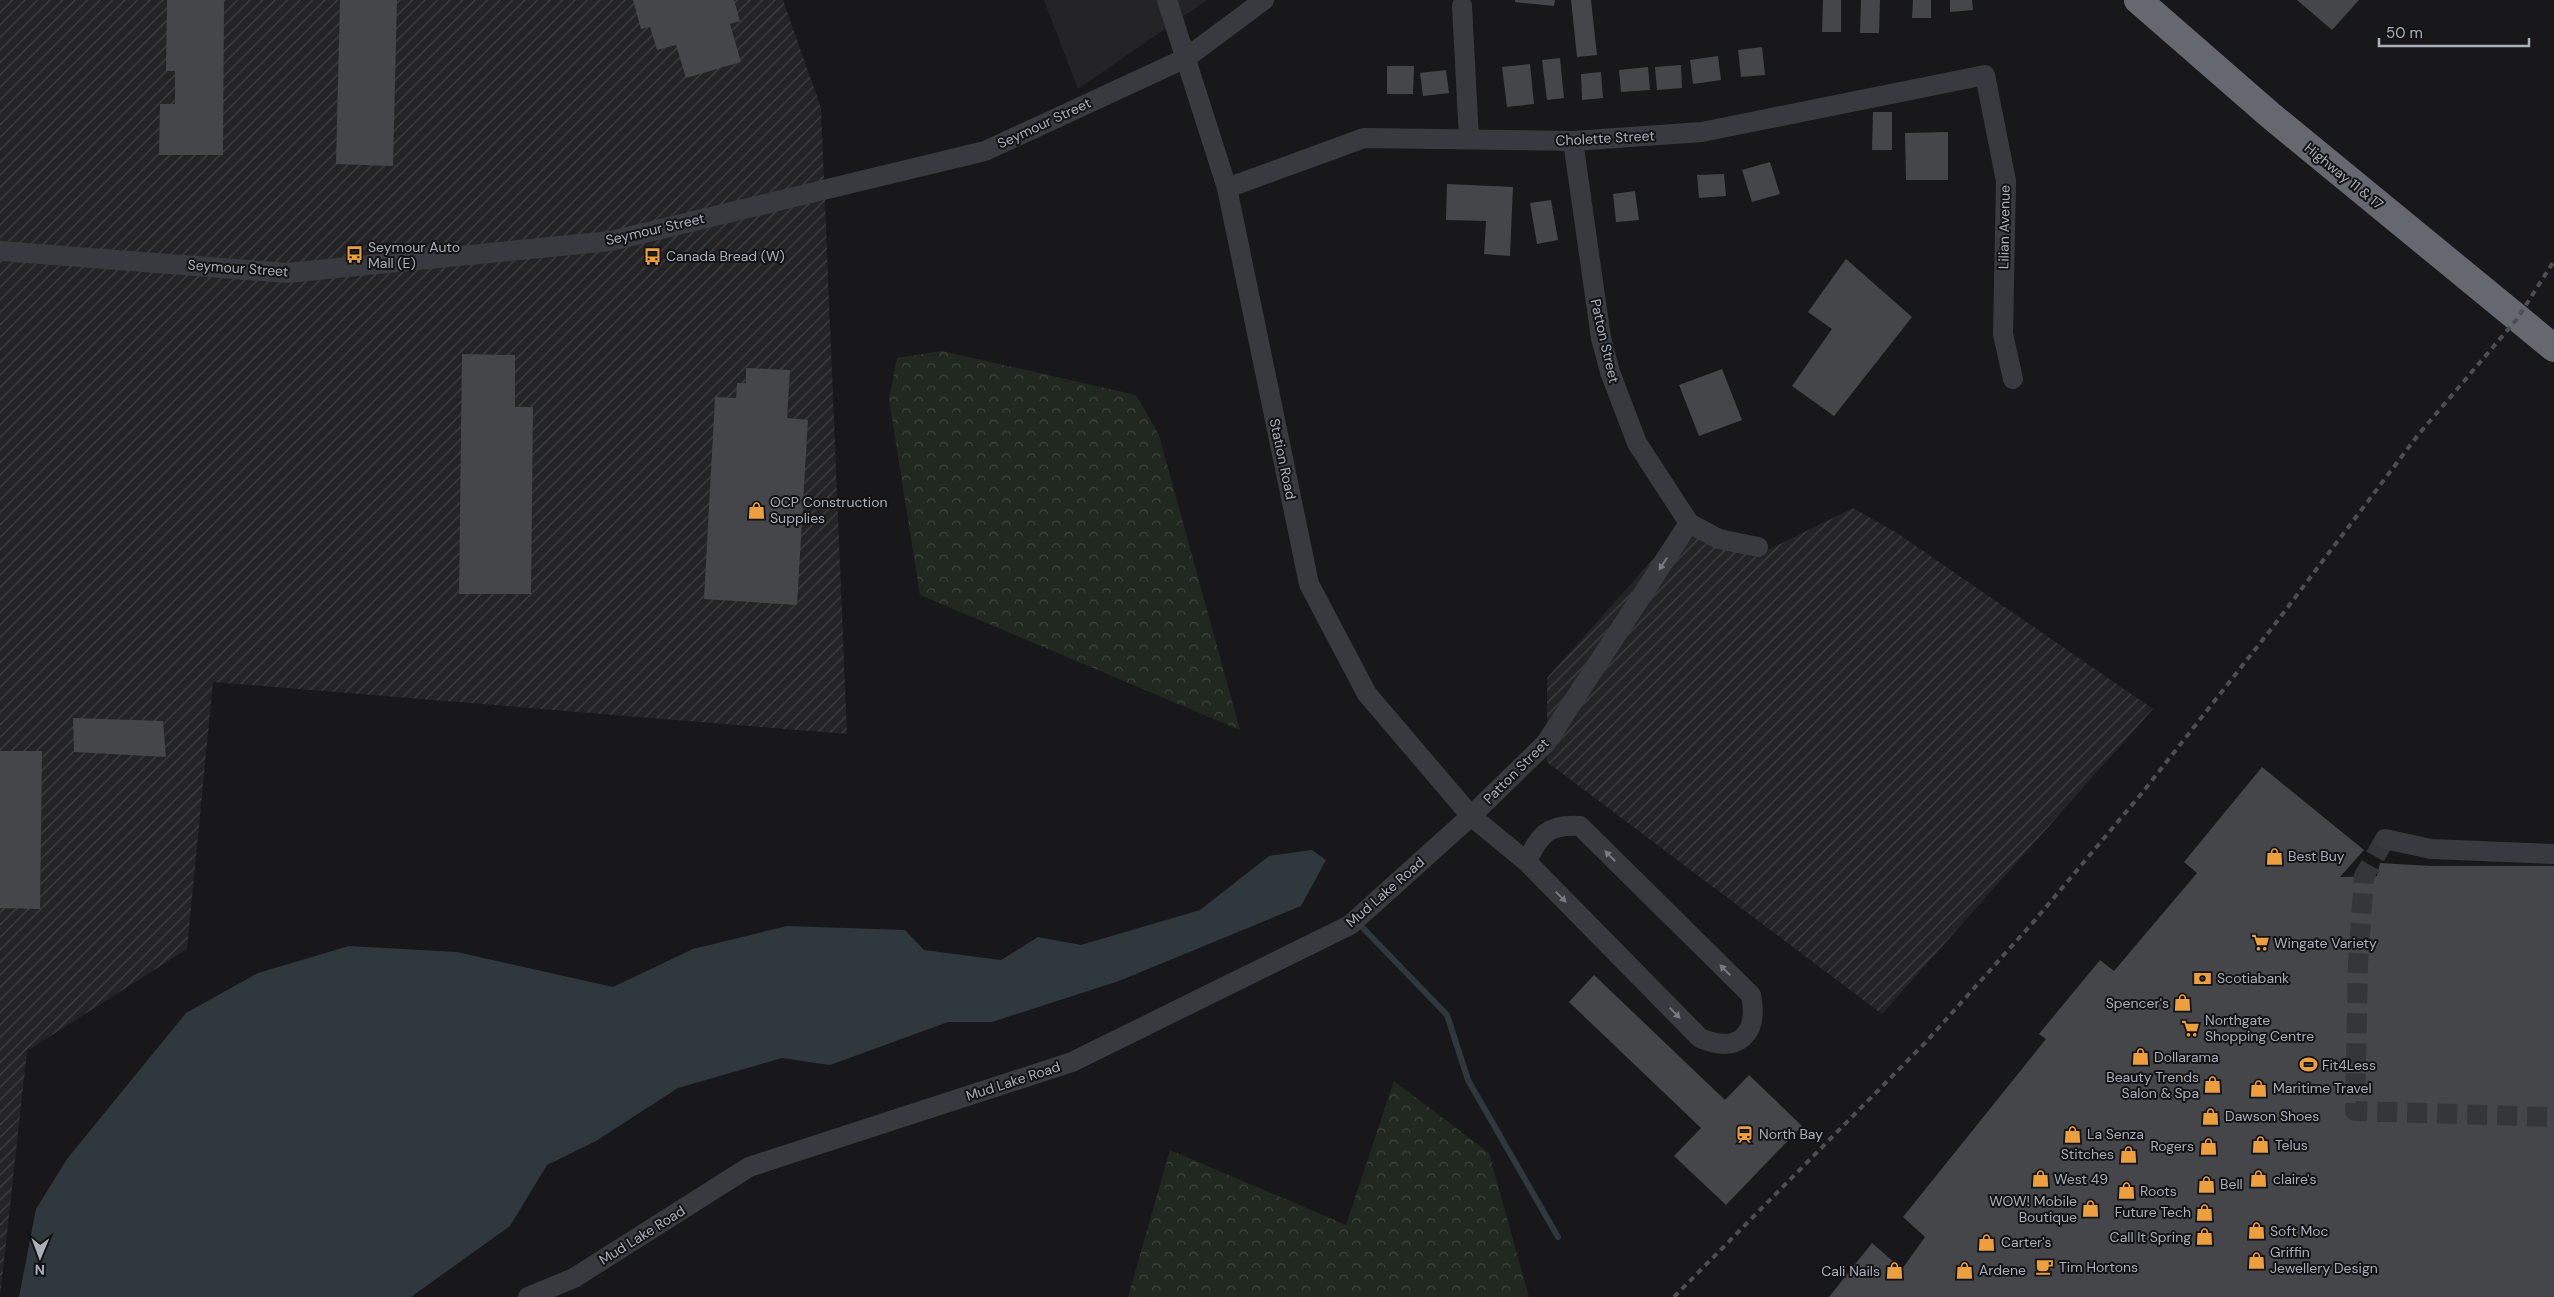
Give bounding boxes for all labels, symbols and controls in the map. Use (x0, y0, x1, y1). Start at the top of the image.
scale bar (2379, 15, 2529, 47)
text: 50 m (2386, 23, 2423, 43)
street label: Seymour Street (994, 94, 1094, 152)
street label: Cholette Street (1555, 126, 1655, 150)
street label: Highway 11 & 17 (2301, 139, 2387, 213)
street label: Lilian Avenue (1994, 185, 2014, 269)
street label: Seymour Street (604, 209, 706, 249)
place label: Seymour Auto Mall (E) (368, 238, 460, 272)
bus stop icon: Seymour Auto Mall (E) (344, 245, 364, 265)
bus stop icon: Canada Bread (W) (642, 246, 662, 266)
place label: Canada Bread (W) (666, 247, 785, 265)
street label: Seymour Street (187, 256, 289, 280)
street label: Patton Street (1587, 297, 1623, 385)
street label: Station Road (1266, 417, 1300, 501)
place label: OCP Construction Supplies (770, 493, 888, 527)
shop icon: OCP Construction Supplies (746, 500, 766, 520)
one-way arrow (1658, 558, 1668, 571)
street label: Patton Street (1479, 734, 1553, 808)
shop icon: Best Buy (2264, 846, 2284, 866)
place label: Best Buy (2288, 847, 2345, 865)
one-way arrow (1604, 850, 1616, 862)
street label: Mud Lake Road (1342, 853, 1428, 931)
one-way arrow (1555, 890, 1567, 902)
supermarket icon: Wingate Variety (2250, 933, 2270, 953)
place label: Wingate Variety (2274, 934, 2377, 952)
one-way arrow (1720, 964, 1732, 976)
bank icon: Scotiabank (2193, 968, 2213, 988)
place label: Scotiabank (2217, 969, 2289, 987)
shop icon: Spencer's (2173, 993, 2193, 1013)
place label: Spencer's (2106, 994, 2169, 1012)
one-way arrow (1669, 1006, 1681, 1018)
place label: Northgate Shopping Centre (2205, 1011, 2314, 1045)
supermarket icon: Northgate Shopping Centre (2181, 1018, 2201, 1038)
shop icon: Dollarama (2130, 1047, 2150, 1067)
place label: Dollarama (2154, 1048, 2219, 1066)
sports icon: Fit4Less (2298, 1055, 2318, 1075)
place label: Fit4Less (2322, 1056, 2376, 1074)
street label: Mud Lake Road (964, 1057, 1062, 1105)
place label: Beauty Trends Salon & Spa (2106, 1068, 2199, 1102)
shop icon: Beauty Trends Salon & Spa (2203, 1075, 2223, 1095)
shop icon: Maritime Travel (2249, 1078, 2269, 1098)
place label: Maritime Travel (2273, 1079, 2372, 1097)
shop icon: Dawson Shoes (2201, 1106, 2221, 1126)
place label: Dawson Shoes (2225, 1107, 2319, 1125)
station icon: North Bay (1735, 1124, 1755, 1144)
shop icon: La Senza (2063, 1124, 2083, 1144)
place label: North Bay (1759, 1125, 1823, 1143)
place label: La Senza (2087, 1125, 2144, 1143)
shop icon: Telus (2251, 1135, 2271, 1155)
shop icon: Rogers (2198, 1136, 2218, 1156)
place label: Telus (2275, 1136, 2308, 1154)
place label: Rogers (2150, 1137, 2194, 1155)
shop icon: Stitches (2118, 1144, 2138, 1164)
place label: Stitches (2061, 1145, 2114, 1163)
shop icon: West 49 (2030, 1169, 2050, 1189)
shop icon: claire's (2249, 1169, 2269, 1189)
place label: West 49 (2054, 1170, 2108, 1188)
place label: claire's (2273, 1170, 2317, 1188)
shop icon: Bell (2196, 1174, 2216, 1194)
place label: Bell (2220, 1175, 2243, 1193)
shop icon: Roots (2116, 1181, 2136, 1201)
place label: Roots (2140, 1182, 2177, 1200)
place label: WOW! Mobile Boutique (1989, 1192, 2077, 1226)
shop icon: WOW! Mobile Boutique (2081, 1199, 2101, 1219)
street label: Mud Lake Road (596, 1201, 688, 1269)
shop icon: Future Tech (2195, 1202, 2215, 1222)
place label: Future Tech (2115, 1203, 2191, 1221)
shop icon: Soft Moc (2246, 1221, 2266, 1241)
place label: Soft Moc (2270, 1222, 2328, 1240)
shop icon: Call It Spring (2195, 1227, 2215, 1247)
place label: Call It Spring (2110, 1228, 2191, 1246)
north arrow (15, 1232, 65, 1282)
shop icon: Carter's (1977, 1232, 1997, 1252)
place label: Carter's (2001, 1233, 2052, 1251)
place label: Griffin Jewellery Design (2270, 1243, 2378, 1277)
shop icon: Griffin Jewellery Design (2246, 1250, 2266, 1270)
cafe icon: Tim Hortons (2035, 1257, 2055, 1277)
place label: Tim Hortons (2059, 1258, 2138, 1276)
shop icon: Ardene (1955, 1260, 1975, 1280)
text: N (35, 1261, 45, 1279)
shop icon: Cali Nails (1884, 1261, 1904, 1281)
place label: Ardene (1979, 1261, 2026, 1279)
place label: Cali Nails (1821, 1262, 1880, 1280)

